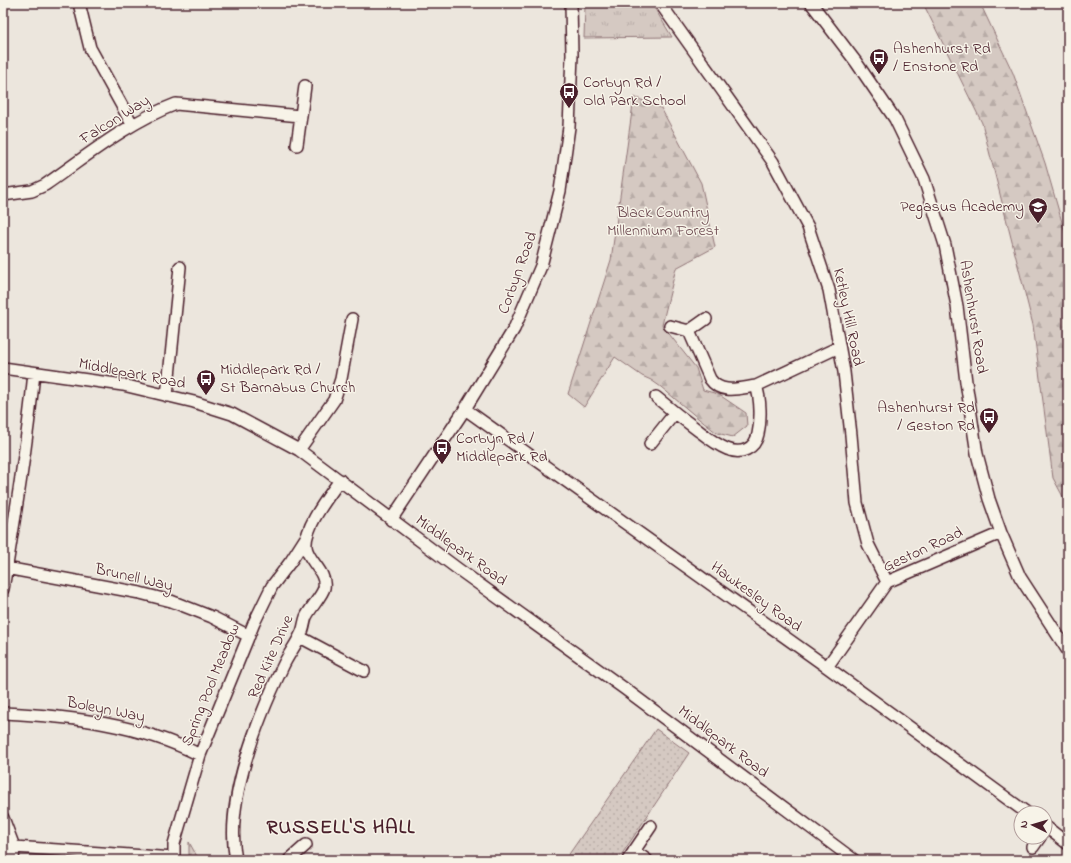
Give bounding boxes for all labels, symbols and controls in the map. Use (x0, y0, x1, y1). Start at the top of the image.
place label: Ashenhurst Rd / Enstone Rd (893, 37, 991, 79)
bus stop icon: Ashenhurst Rd / Enstone Rd (868, 47, 890, 75)
place label: Corbyn Rd / Old Park School (583, 71, 686, 113)
bus stop icon: Corbyn Rd / Old Park School (558, 81, 580, 109)
street label: Falcon Way (74, 89, 155, 152)
place label: Pegasus Academy (900, 195, 1024, 219)
school or university icon: Pegasus Academy (1027, 196, 1049, 224)
park label: Black Country Millennium Forest (607, 201, 720, 243)
street label: Corbyn Road (492, 228, 544, 318)
street label: Ashenhurst Road (952, 259, 994, 375)
street label: Ketley Hill Road (826, 266, 870, 368)
street label: Middlepark Road (76, 352, 188, 396)
place label: Middlepark Rd / St Barnabus Church (220, 358, 355, 400)
bus stop icon: Middlepark Rd / St Barnabus Church (195, 368, 217, 396)
place label: Ashenhurst Rd / Geston Rd (877, 396, 975, 438)
bus stop icon: Ashenhurst Rd / Geston Rd (978, 406, 1000, 434)
place label: Corbyn Rd / Middlepark Rd (456, 427, 548, 469)
bus stop icon: Corbyn Rd / Middlepark Rd (431, 437, 453, 465)
street label: Middlepark Road (410, 509, 512, 593)
street label: Geston Road (879, 521, 967, 579)
street label: Hawkesley Road (705, 556, 807, 638)
street label: Brunell Way (92, 557, 175, 599)
street label: Red Kite Drive (242, 610, 301, 703)
street label: Spring Pool Meadow (175, 620, 247, 750)
street label: Boleyn Way (64, 690, 147, 729)
street label: Middlepark Road (672, 700, 774, 784)
north arrow (1013, 805, 1053, 845)
district label: RUSSELL'S HALL (267, 814, 415, 843)
text: N (1016, 820, 1032, 829)

